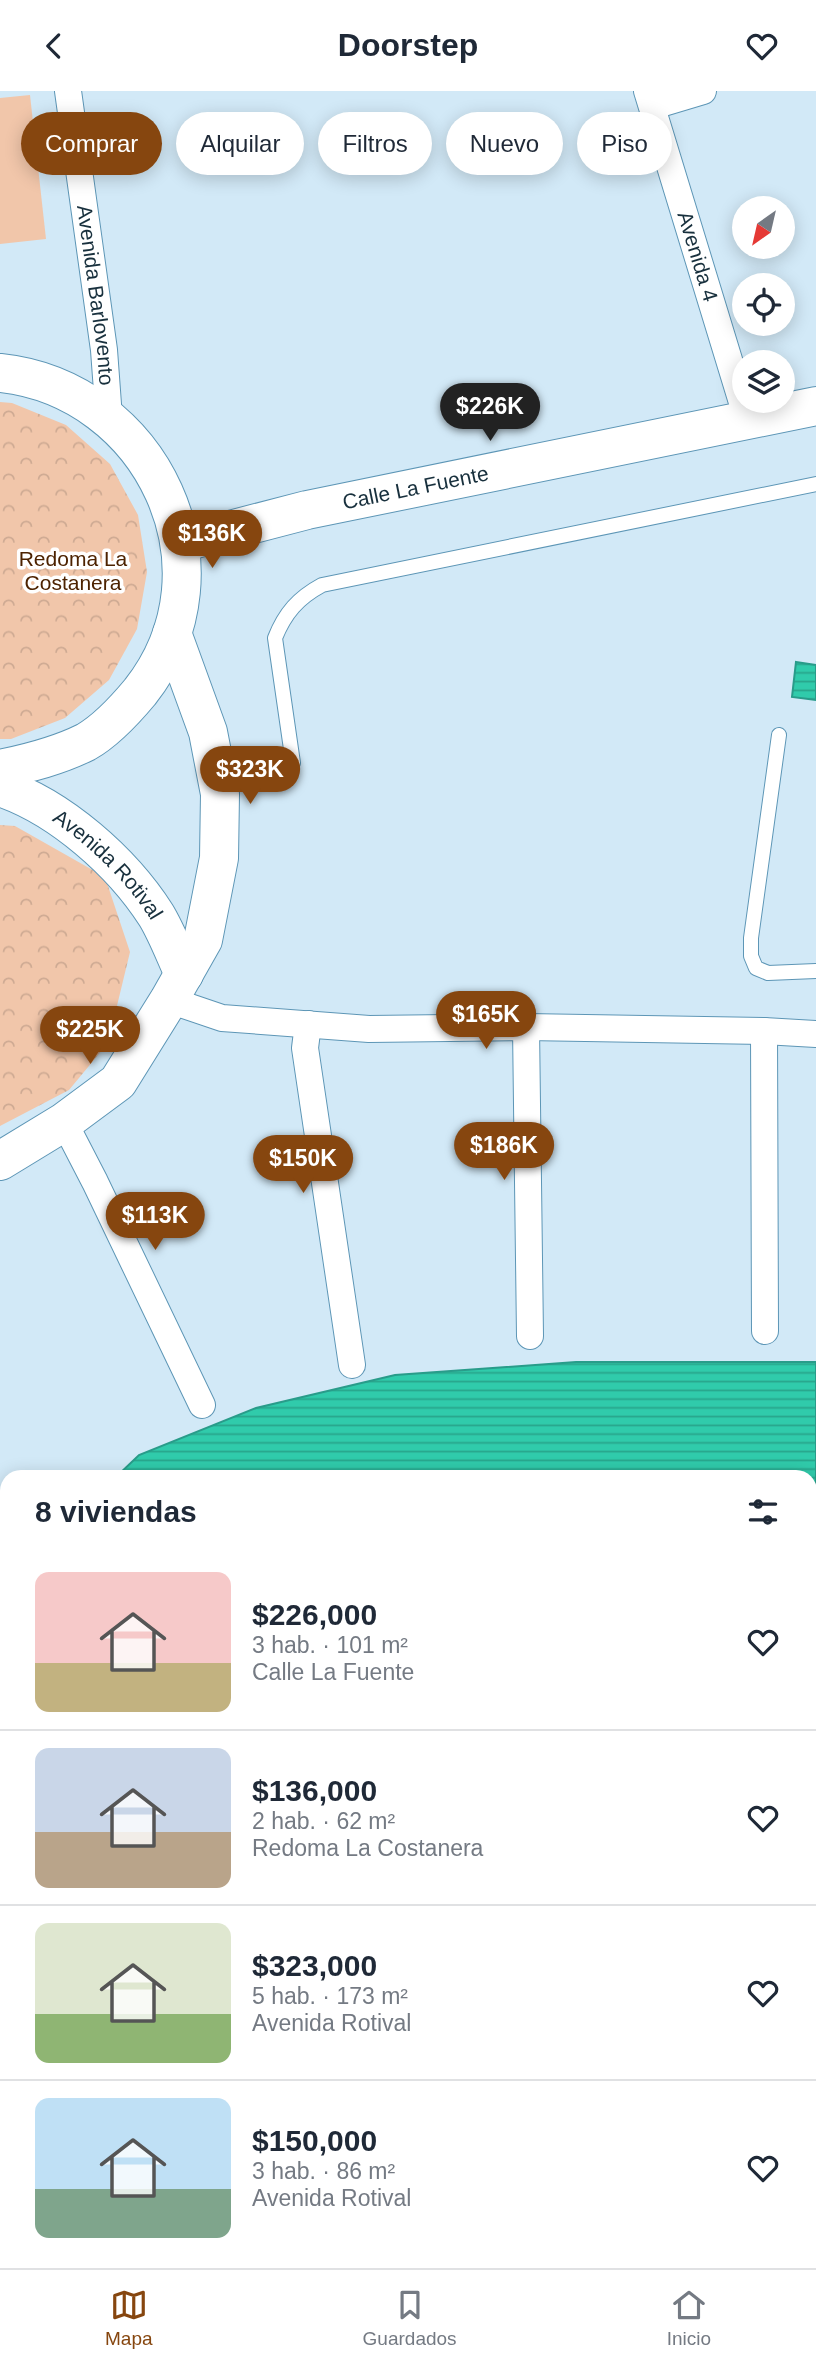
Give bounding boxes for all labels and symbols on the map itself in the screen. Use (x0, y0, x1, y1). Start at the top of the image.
north arrow (732, 196, 794, 259)
street label: Avenida Barlovento (73, 203, 119, 386)
street label: Avenida 4 (673, 208, 723, 304)
pin: $226K (441, 383, 539, 443)
street label: Calle La Fuente (340, 461, 490, 513)
pin: $136K (163, 511, 261, 570)
park label: Redoma La Costanera (19, 547, 128, 594)
pin: $323K (201, 747, 299, 806)
street label: Avenida Rotival (49, 805, 168, 923)
pin: $165K (437, 991, 535, 1051)
pin: $225K (41, 1007, 139, 1066)
pin: $186K (455, 1123, 553, 1182)
pin: $150K (254, 1135, 352, 1195)
pin: $113K (106, 1193, 204, 1252)

